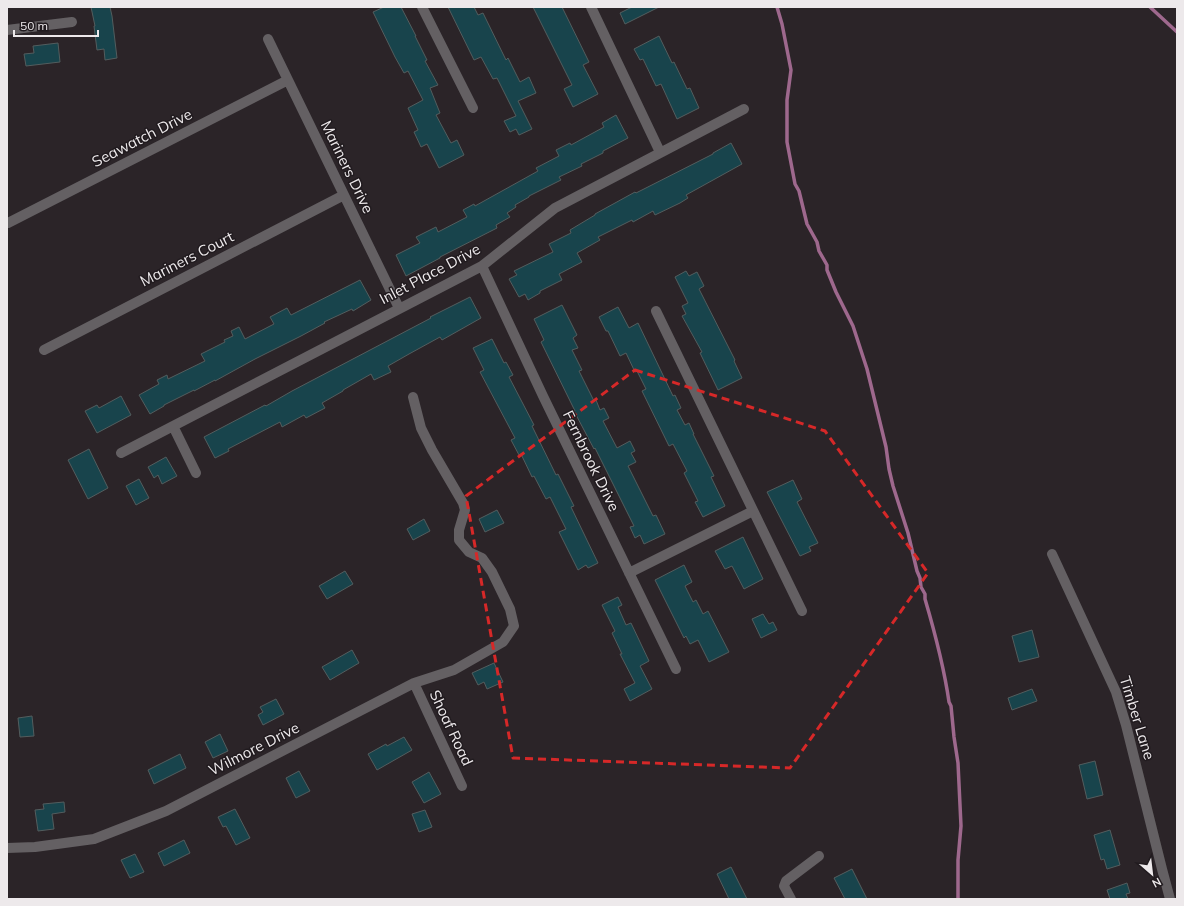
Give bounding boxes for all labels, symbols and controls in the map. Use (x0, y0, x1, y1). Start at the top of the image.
scale bar (14, 12, 98, 38)
text: 50 m (20, 18, 48, 33)
street label: Seawatch Drive (89, 104, 195, 171)
street label: Mariners Drive (317, 117, 378, 216)
street label: Mariners Court (137, 227, 237, 290)
street label: Inlet Place Drive (376, 239, 483, 308)
street label: Fernbrook Drive (559, 407, 624, 514)
street label: Timber Lane (1116, 674, 1159, 762)
street label: Shoaf Road (426, 687, 477, 769)
street label: Wilmore Drive (205, 718, 302, 780)
north arrow (1132, 854, 1172, 894)
text: N (1150, 875, 1164, 891)

